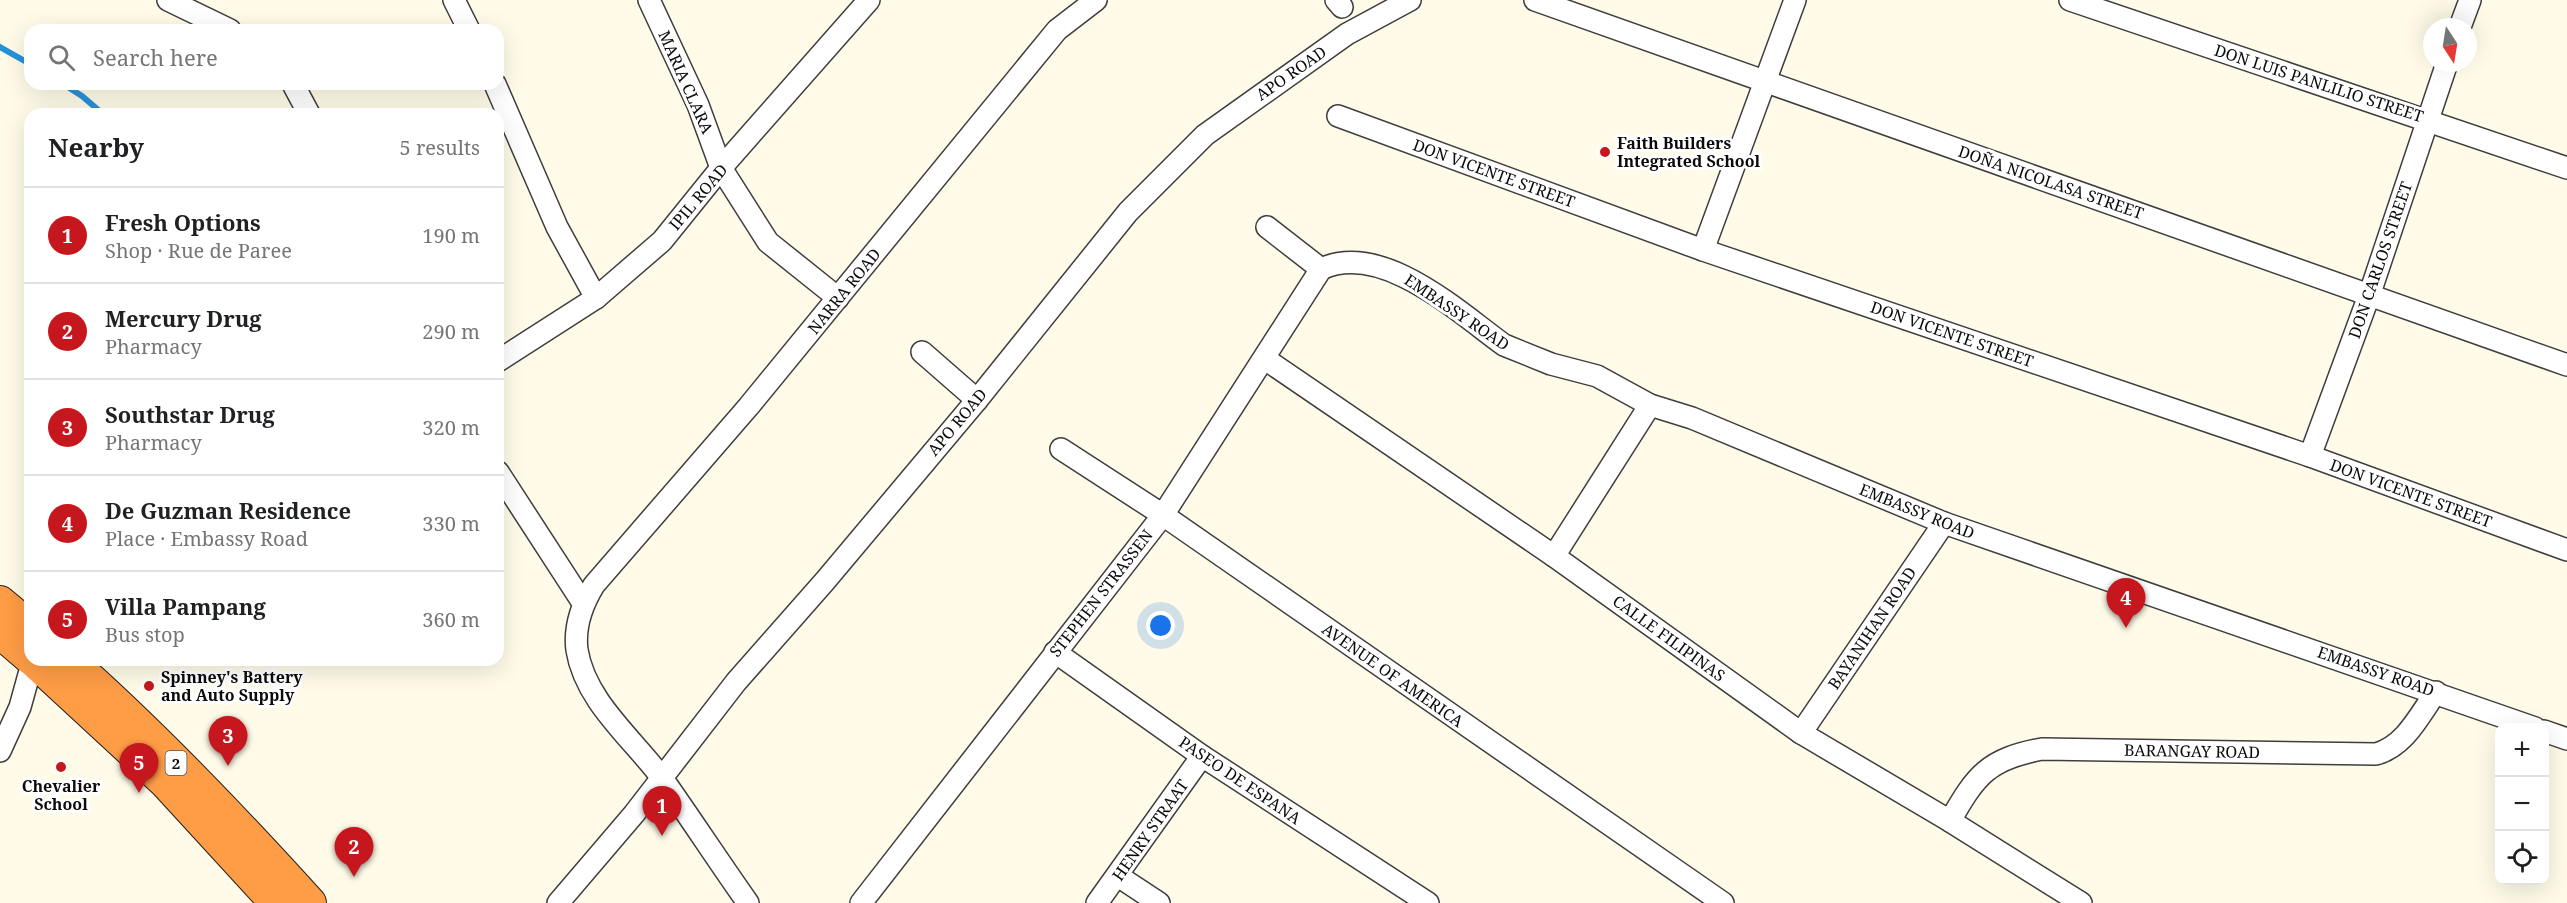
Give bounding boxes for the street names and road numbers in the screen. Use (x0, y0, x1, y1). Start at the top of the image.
street label: MARIA CLARA (653, 27, 719, 138)
street label: DON LUIS PANLILIO STREET (2212, 39, 2427, 127)
street label: APO ROAD (1251, 41, 1331, 105)
street label: DON VICENTE STREET (1410, 133, 1578, 213)
street label: DOÑA NICOLASA STREET (1955, 140, 2147, 224)
street label: IPIL ROAD (664, 159, 732, 235)
street label: DON CARLOS STREET (2343, 178, 2417, 341)
street label: NARRA ROAD (803, 243, 885, 339)
street label: EMBASSY ROAD (1400, 269, 1514, 355)
street label: DON VICENTE STREET (1868, 296, 2037, 372)
street label: APO ROAD (922, 384, 992, 460)
street label: DON VICENTE STREET (2327, 453, 2495, 533)
street label: EMBASSY ROAD (1856, 478, 1978, 544)
street label: STEPHEN STRASSEN (1044, 525, 1158, 661)
street label: BAYANIHAN ROAD (1823, 562, 1921, 694)
street label: CALLE FILIPINAS (1608, 590, 1730, 686)
street label: AVENUE OF AMERICA (1318, 618, 1469, 733)
street label: EMBASSY ROAD (2315, 641, 2437, 701)
street label: PASEO DE ESPANA (1175, 731, 1306, 829)
street label: BARANGAY ROAD (2124, 739, 2260, 763)
road number: 2 (166, 751, 186, 775)
street label: HENRY STRAAT (1107, 775, 1193, 885)

